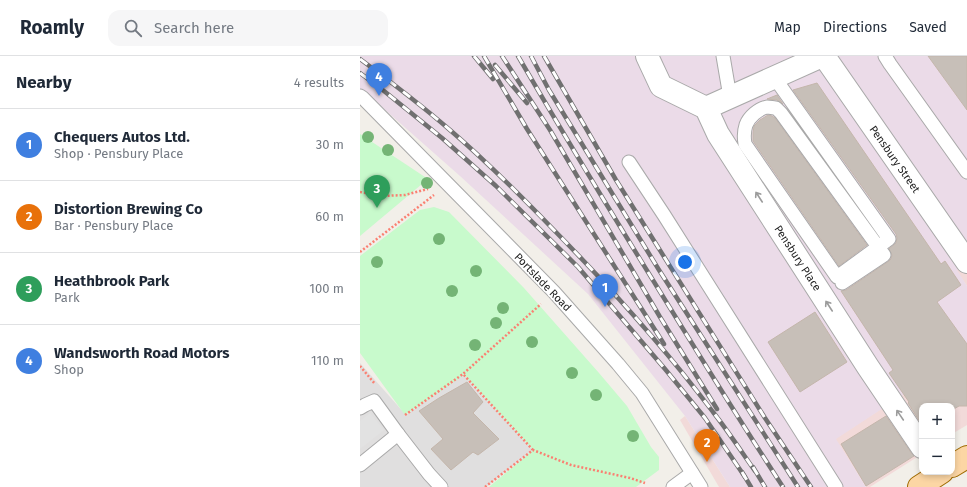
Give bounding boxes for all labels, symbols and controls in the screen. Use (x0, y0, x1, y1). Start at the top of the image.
search box (108, 10, 388, 46)
text: Roamly (20, 16, 84, 39)
icon: search (122, 17, 144, 39)
text: Search here (154, 19, 234, 37)
text: Map (774, 19, 801, 36)
text: Directions (823, 19, 887, 36)
text: Saved (909, 19, 947, 36)
pin: 4 (366, 63, 392, 96)
text: Nearby (16, 72, 71, 93)
text: 4 results (294, 75, 344, 90)
street label: Pensbury Street (867, 123, 923, 195)
text: Chequers Autos Ltd. (54, 128, 190, 146)
text: 1 (26, 137, 32, 152)
text: 30 m (316, 137, 344, 152)
text: Shop · Pensbury Place (54, 146, 183, 161)
pin: 3 (364, 175, 390, 208)
one-way arrow (755, 192, 763, 203)
text: Distortion Brewing Co (54, 200, 203, 218)
text: 2 (26, 209, 32, 224)
text: 60 m (315, 209, 344, 224)
text: Bar · Pensbury Place (54, 218, 173, 233)
street label: Pensbury Place (772, 223, 824, 294)
street label: Portslade Road (512, 251, 574, 314)
your location (675, 252, 695, 272)
text: Heathbrook Park (54, 272, 169, 290)
pin: 1 (592, 274, 618, 307)
text: 3 (26, 281, 32, 296)
text: 100 m (309, 281, 344, 296)
text: Park (54, 290, 80, 305)
one-way arrow (825, 301, 833, 312)
text: Wandsworth Road Motors (54, 344, 230, 362)
text: 4 (25, 353, 33, 368)
text: 110 m (311, 353, 344, 368)
text: Shop (54, 362, 84, 377)
map controls (919, 403, 955, 475)
button: + (919, 403, 955, 439)
one-way arrow (896, 410, 904, 421)
pin: 2 (694, 429, 720, 462)
button: − (919, 439, 955, 475)

